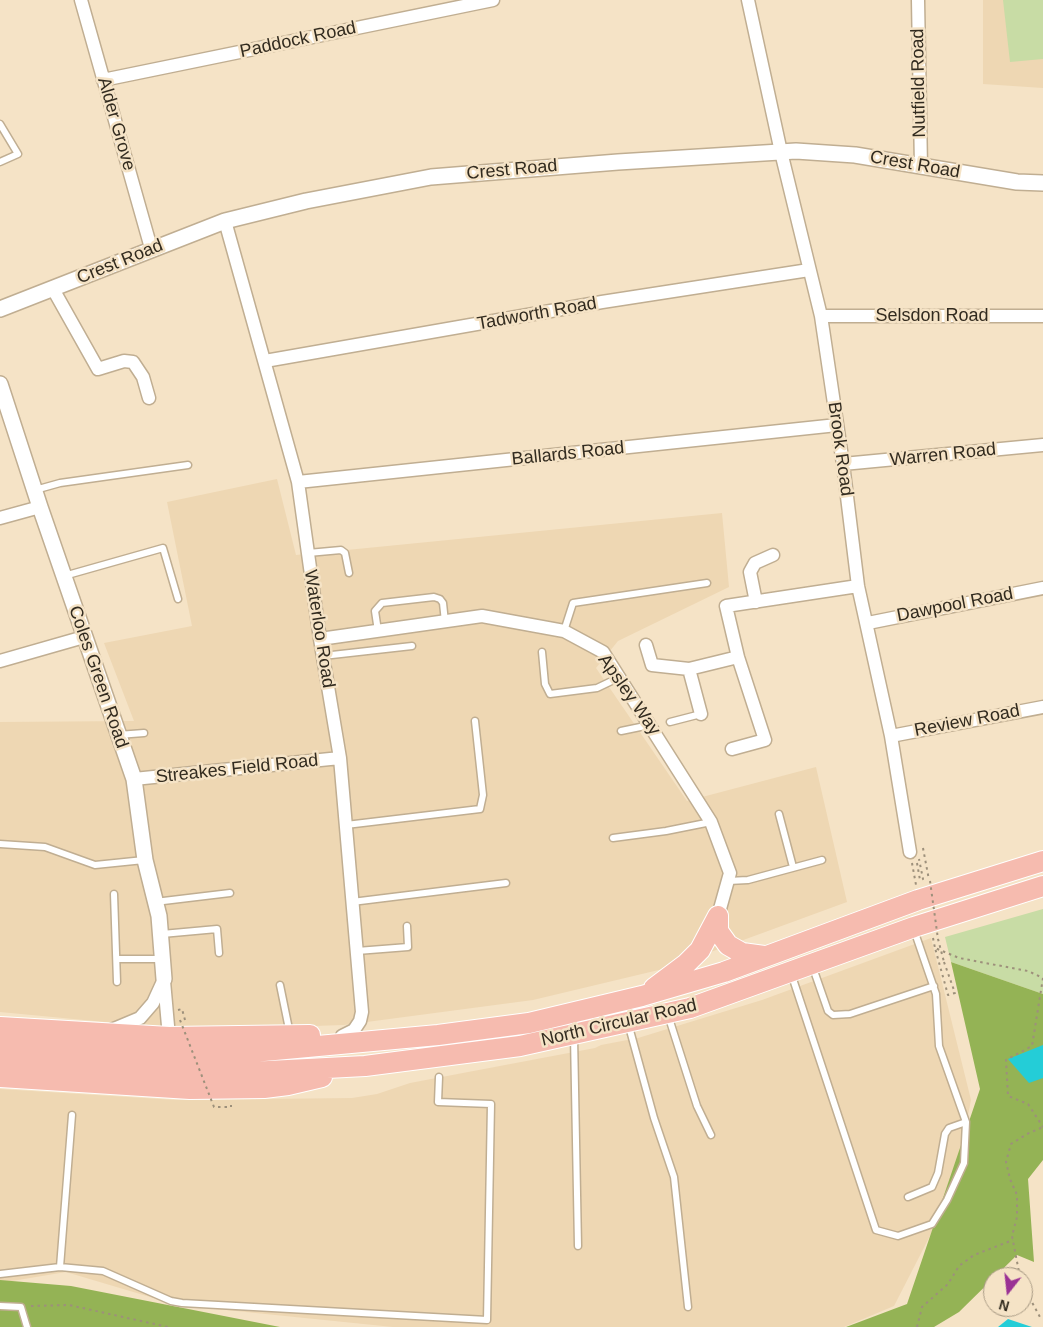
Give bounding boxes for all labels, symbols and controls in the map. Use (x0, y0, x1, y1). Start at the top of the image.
street label: Paddock Road (238, 17, 358, 63)
street label: Nutfield Road (907, 28, 931, 138)
street label: Alder Grove (92, 75, 140, 173)
street label: Crest Road (868, 146, 962, 184)
street label: Crest Road (466, 155, 558, 185)
street label: Crest Road (74, 235, 166, 289)
street label: Tadworth Road (476, 293, 598, 335)
street label: Selsdon Road (875, 305, 989, 327)
street label: Brook Road (823, 400, 857, 498)
street label: Ballards Road (511, 437, 625, 471)
street label: Warren Road (889, 439, 997, 471)
street label: Waterloo Road (299, 568, 339, 690)
street label: Dawpool Road (895, 583, 1015, 627)
street label: Coles Green Road (64, 603, 132, 751)
street label: Apsley Way (593, 650, 665, 740)
street label: Review Road (912, 700, 1022, 742)
street label: Streakes Field Road (155, 750, 319, 788)
street label: North Circular Road (539, 995, 699, 1051)
north arrow (983, 1267, 1033, 1317)
text: N (997, 1296, 1011, 1315)

